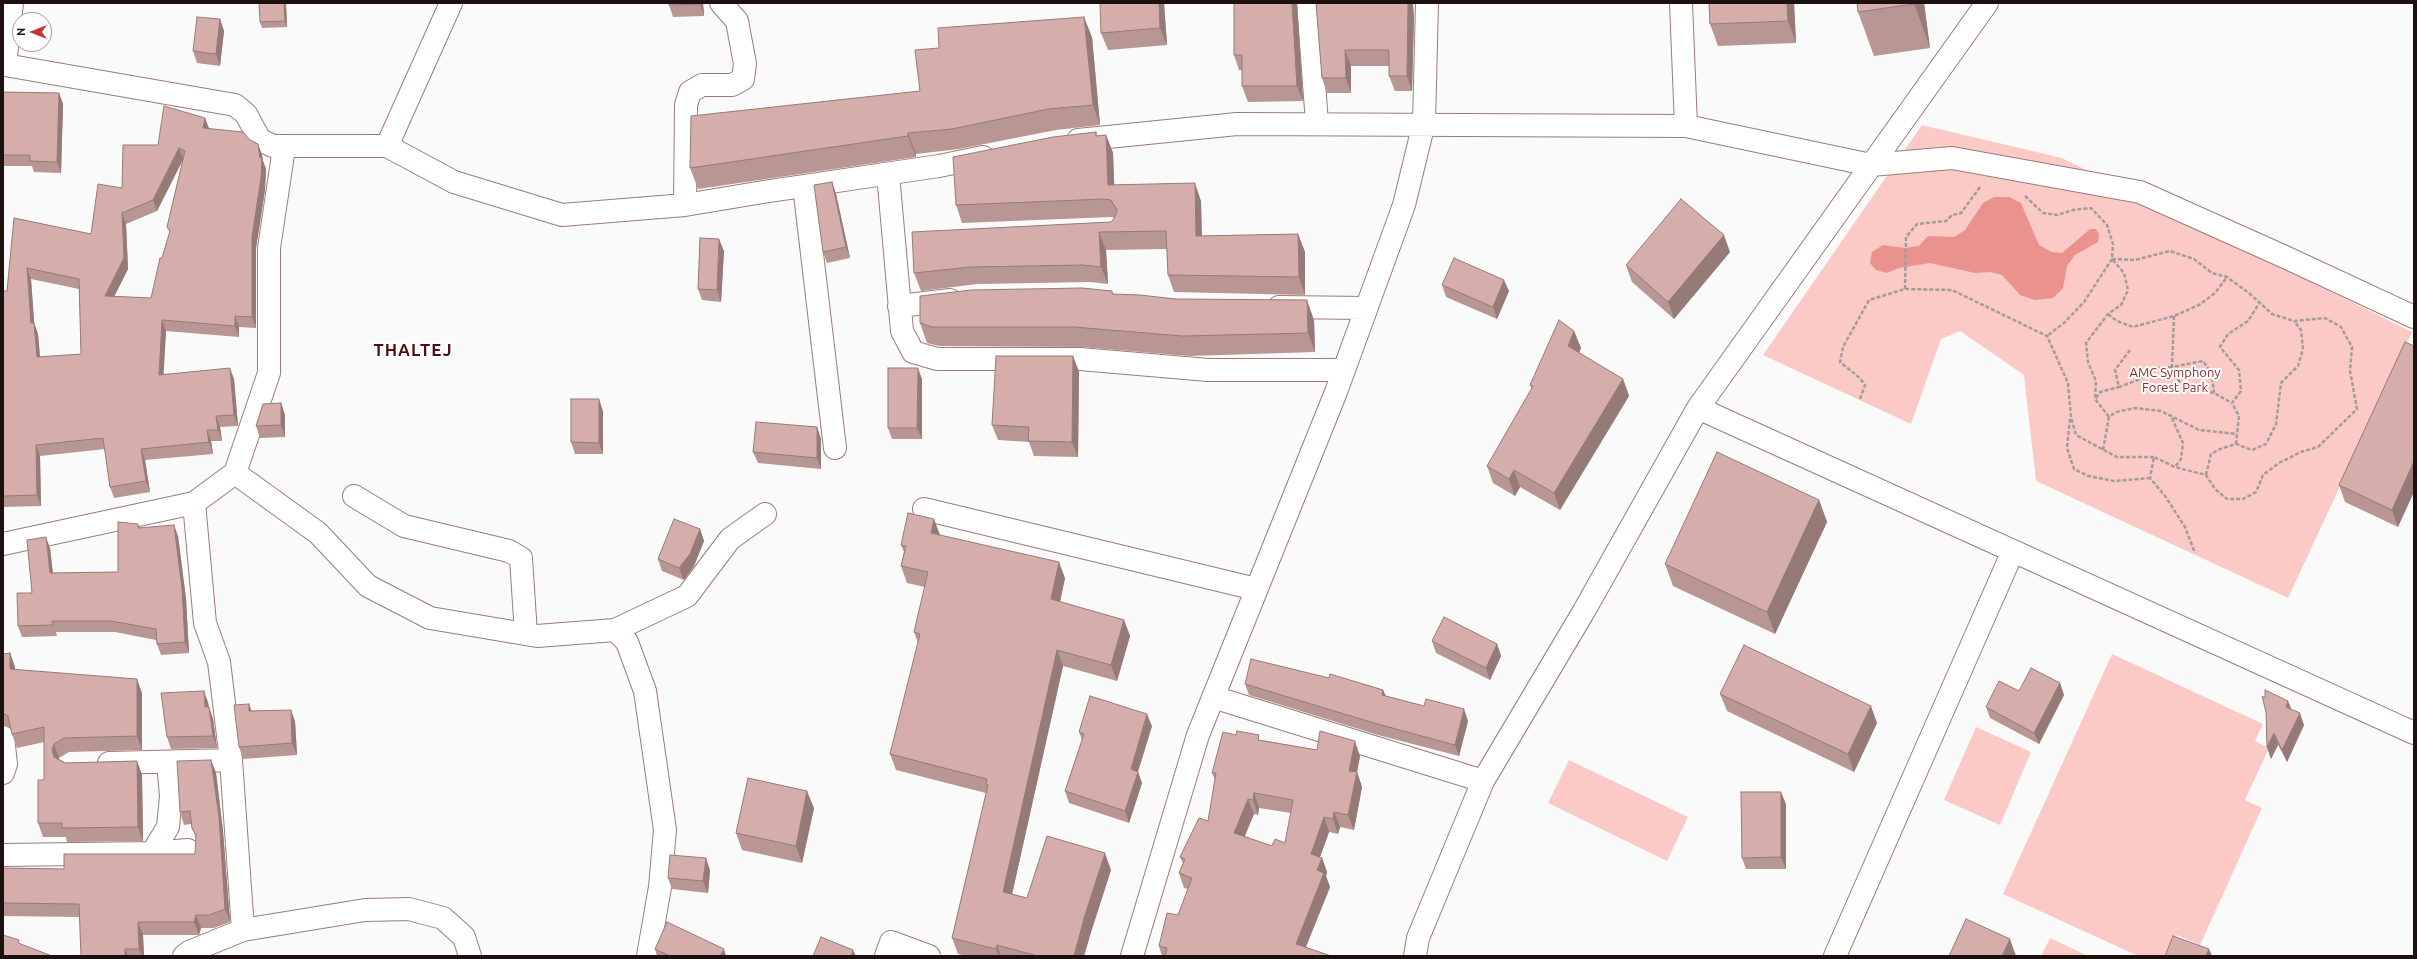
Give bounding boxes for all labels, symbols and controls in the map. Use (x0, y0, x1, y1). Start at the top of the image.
north arrow (12, 12, 52, 52)
text: N (15, 28, 27, 36)
district label: THALTEJ (374, 340, 452, 360)
park label: AMC Symphony Forest Park (2129, 365, 2221, 396)

